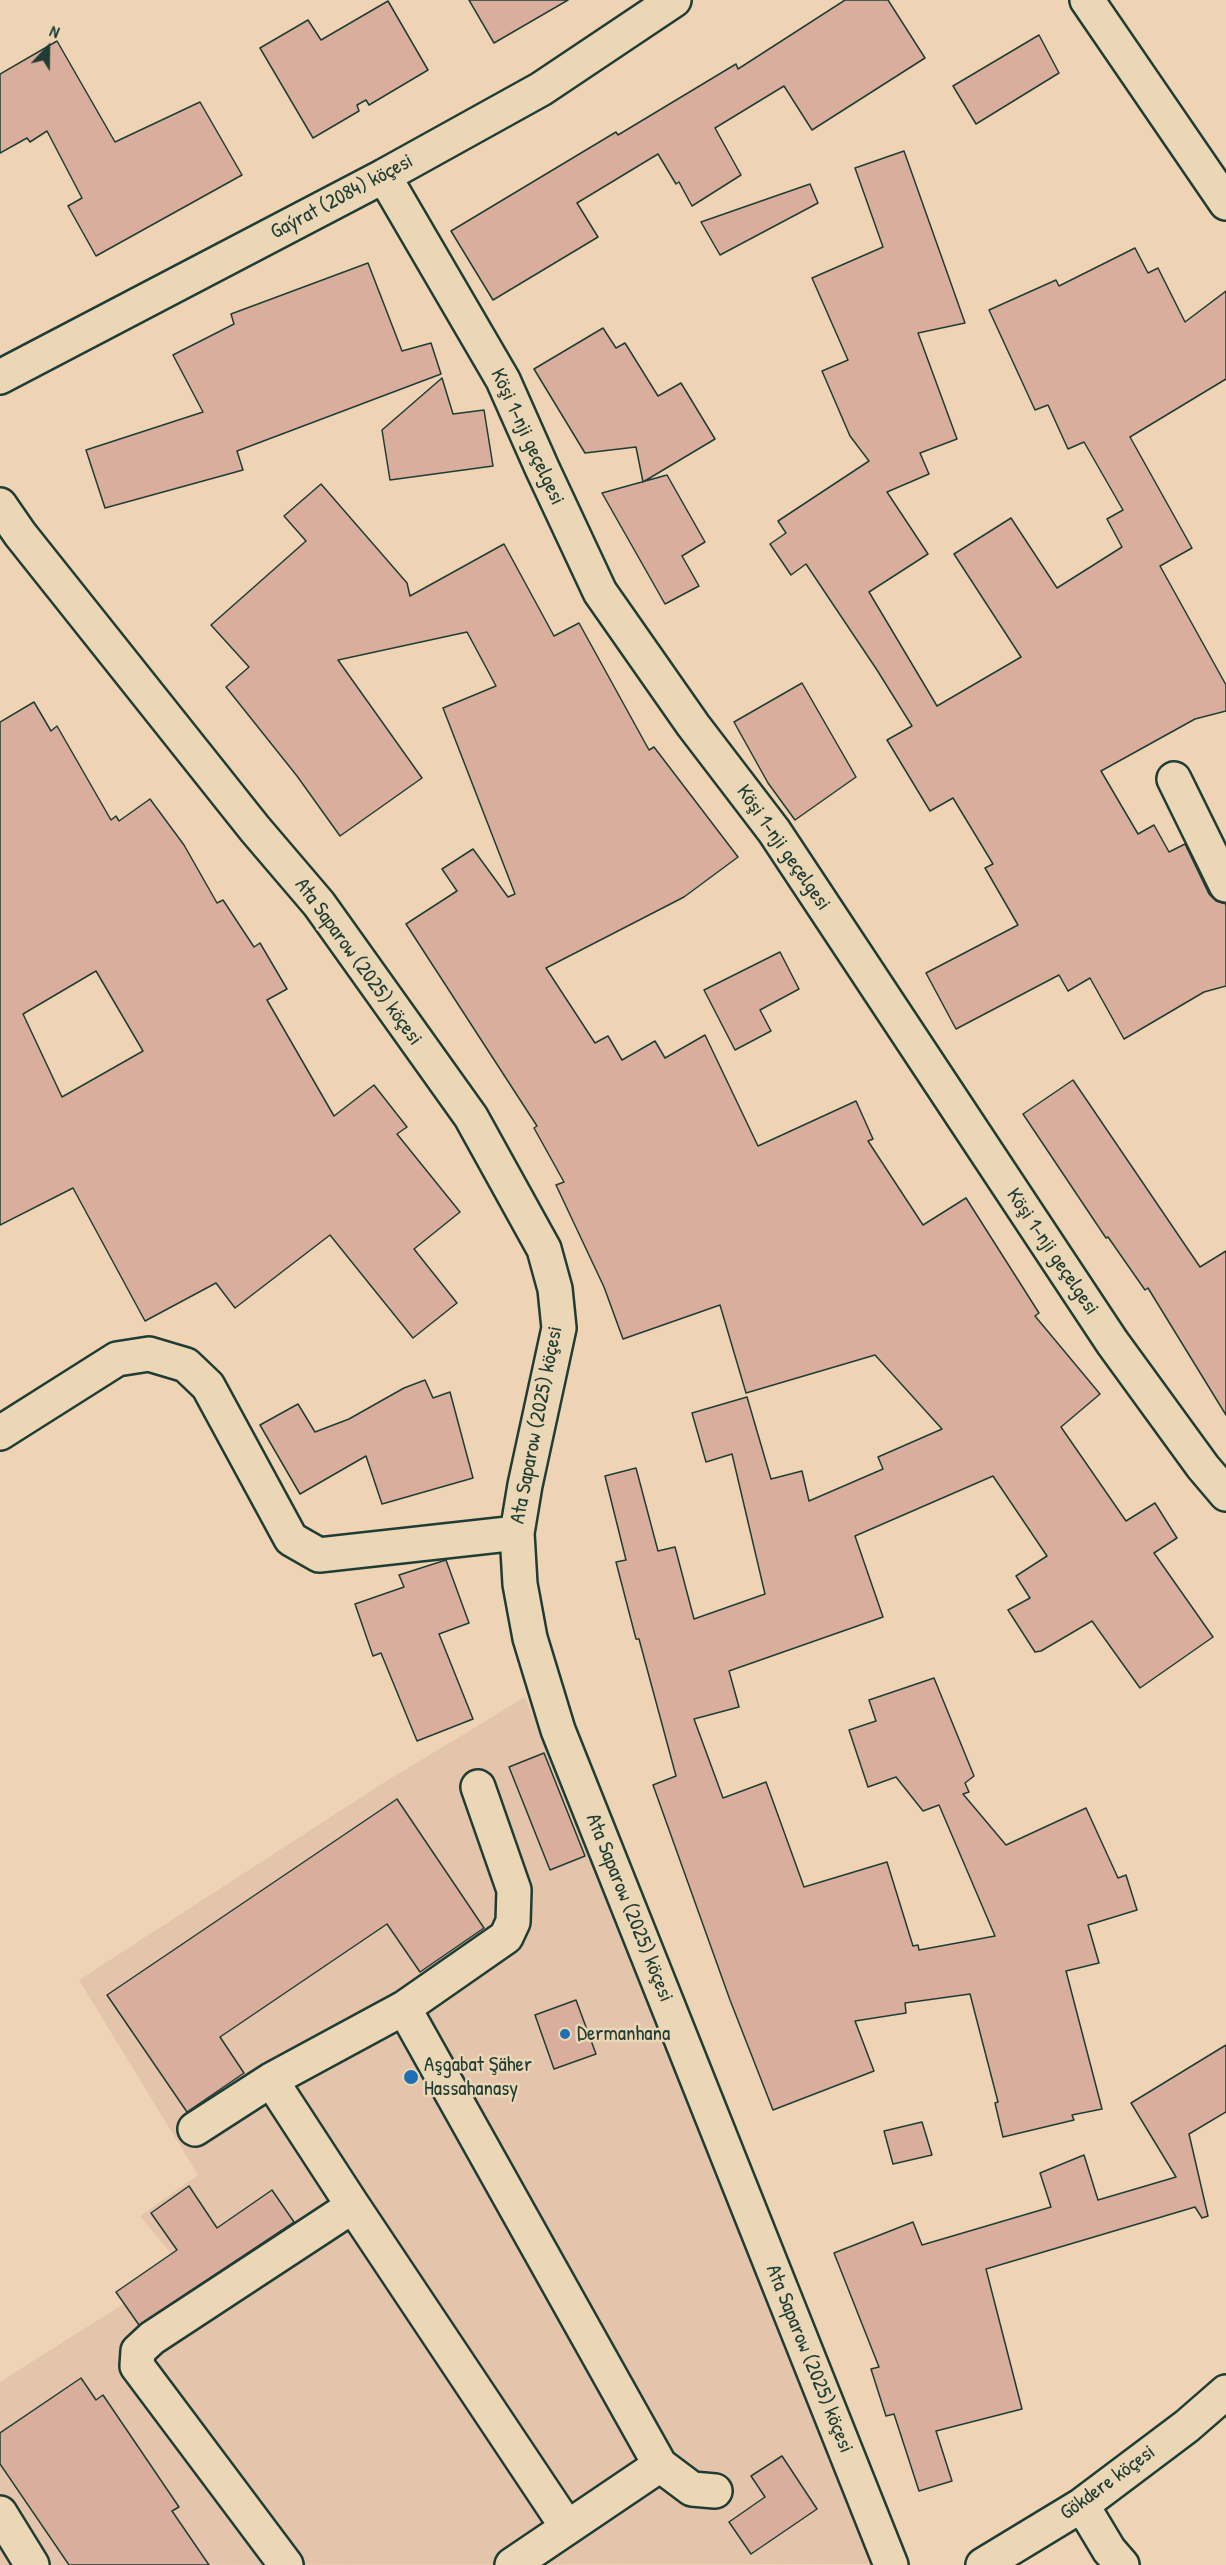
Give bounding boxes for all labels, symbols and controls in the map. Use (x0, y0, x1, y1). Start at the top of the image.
north arrow (18, 18, 78, 78)
text: N (47, 20, 63, 43)
street label: Gaýrat (2084) köçesi (266, 149, 418, 245)
street label: Köşi 1-nji geçelgesi (484, 365, 570, 509)
street label: Köşi 1-nji geçelgesi (730, 780, 836, 916)
street label: Ata Saparow (2025) köçesi (289, 873, 427, 1051)
street label: Köşi 1-nji geçelgesi (1000, 1184, 1104, 1320)
street label: Ata Saparow (2025) köçesi (505, 1324, 569, 1526)
street label: Ata Saparow (2025) köçesi (580, 1810, 678, 2006)
place label: Dermanhana (577, 2021, 670, 2047)
marker: Dermanhana (558, 2027, 572, 2041)
place label: Aşgabat Şäher Hassahanasy (424, 2052, 532, 2102)
marker: Aşgabat Şäher Hassahanasy (402, 2068, 420, 2086)
street label: Ata Saparow (2025) köçesi (760, 2261, 858, 2457)
street label: Gökdere köçesi (1055, 2440, 1161, 2526)

